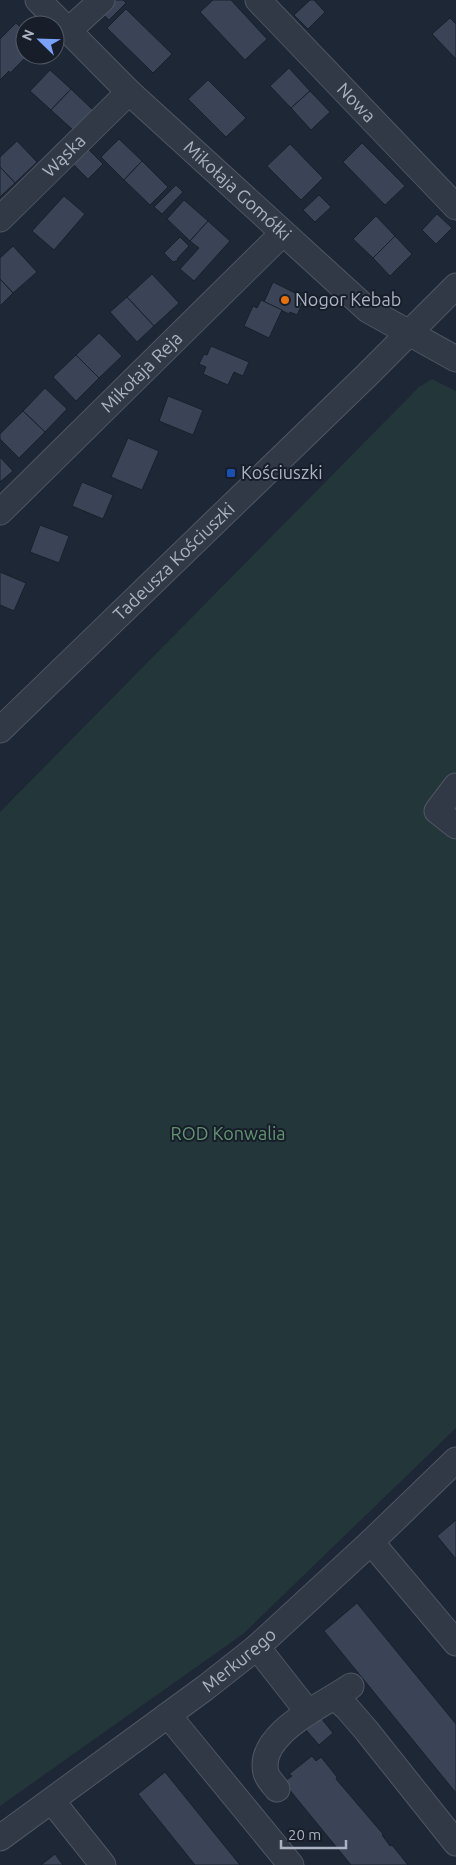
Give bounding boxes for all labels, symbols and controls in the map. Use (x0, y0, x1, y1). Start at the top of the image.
north arrow (15, 15, 65, 65)
text: N (19, 27, 37, 43)
street label: Nowa (334, 78, 380, 126)
street label: Wąska (38, 130, 89, 180)
street label: Mikołaja Gomółki (180, 136, 296, 244)
place label: Nogor Kebab (295, 289, 401, 309)
marker: Nogor Kebab (279, 294, 291, 306)
street label: Mikołaja Reja (96, 327, 186, 416)
place label: Kościuszki (241, 462, 323, 482)
marker: Kościuszki (225, 467, 237, 479)
street label: Tadeusza Kościuszki (109, 498, 238, 624)
park label: ROD Konwalia (170, 1123, 286, 1143)
street label: Merkurego (198, 1624, 280, 1696)
scale bar (281, 1818, 346, 1850)
text: 20 m (288, 1826, 321, 1843)

